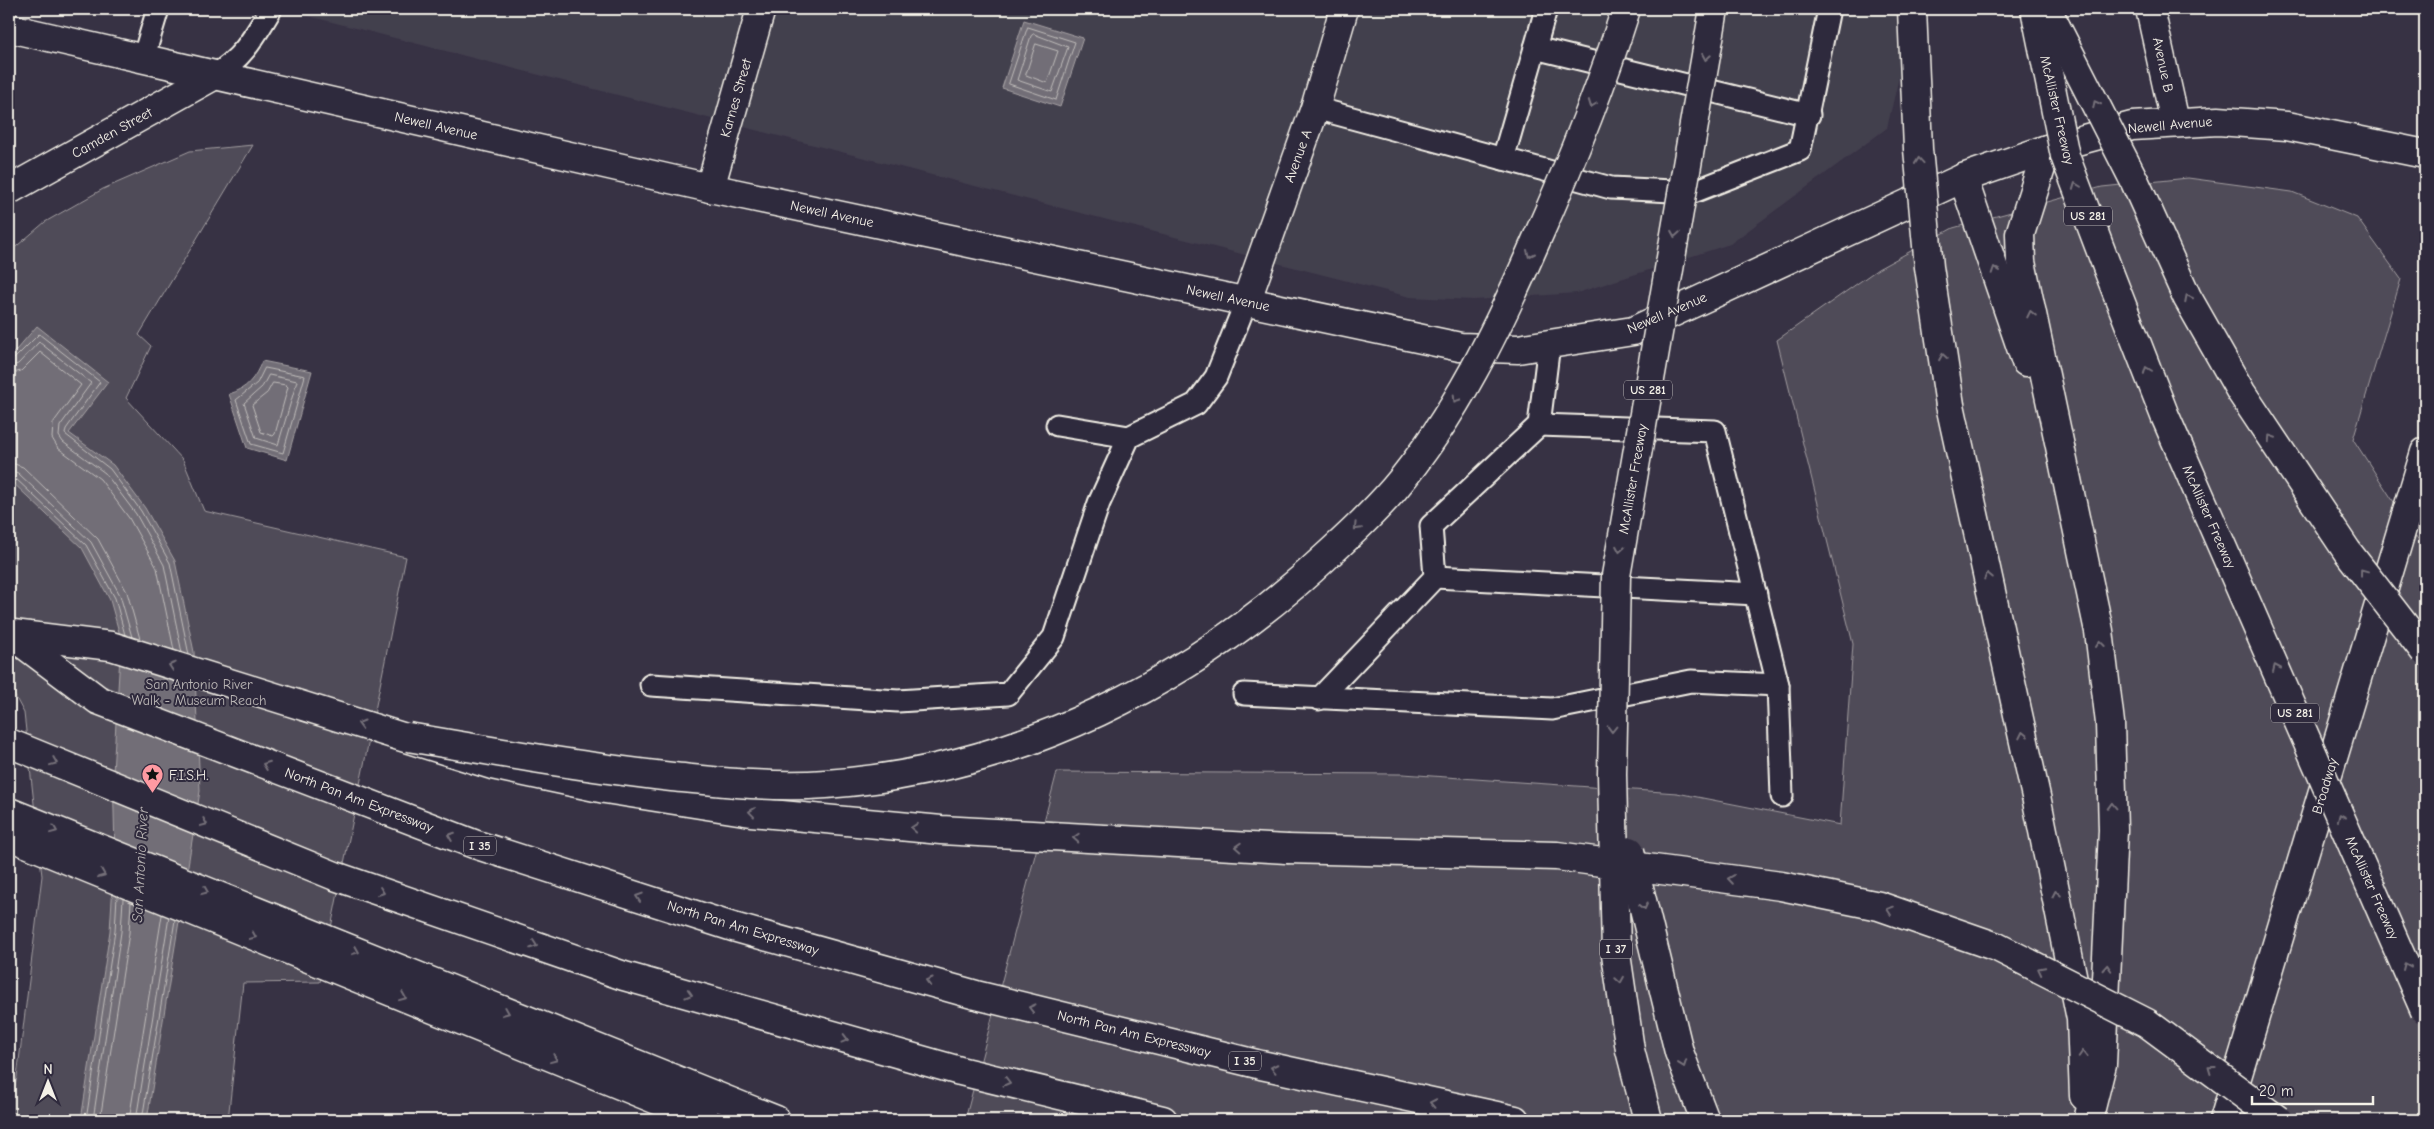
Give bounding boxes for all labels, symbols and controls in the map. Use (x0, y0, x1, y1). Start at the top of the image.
street label: Avenue B (2149, 36, 2177, 94)
one-way arrow (1701, 52, 1711, 61)
street label: McAllister Freeway (2036, 54, 2078, 167)
street label: Karnes Street (717, 56, 756, 139)
one-way arrow (1588, 99, 1598, 108)
one-way arrow (2092, 101, 2102, 110)
street label: Camden Street (69, 103, 156, 162)
street label: Newell Avenue (393, 108, 479, 144)
street label: Newell Avenue (2127, 113, 2213, 137)
street label: Avenue A (1281, 127, 1315, 185)
one-way arrow (1914, 157, 1925, 165)
one-way arrow (2072, 182, 2082, 191)
street label: Newell Avenue (789, 197, 875, 231)
road number: US 281 (2064, 207, 2112, 226)
one-way arrow (1670, 230, 1680, 239)
one-way arrow (1526, 249, 1537, 258)
one-way arrow (1990, 266, 2000, 275)
street label: Newell Avenue (1185, 281, 1271, 315)
street label: Newell Avenue (1625, 289, 1709, 337)
one-way arrow (2184, 295, 2194, 304)
one-way arrow (2026, 310, 2037, 319)
one-way arrow (1938, 353, 1948, 361)
one-way arrow (2143, 367, 2153, 375)
road number: US 281 (1624, 380, 1672, 400)
one-way arrow (1453, 393, 1462, 403)
street label: McAllister Freeway (1615, 422, 1651, 535)
one-way arrow (2267, 435, 2277, 444)
street label: McAllister Freeway (2179, 463, 2240, 572)
one-way arrow (1354, 521, 1363, 530)
one-way arrow (1616, 545, 1626, 554)
one-way arrow (2360, 569, 2368, 578)
one-way arrow (1983, 572, 1994, 581)
one-way arrow (2095, 640, 2106, 648)
one-way arrow (168, 661, 177, 671)
one-way arrow (2271, 664, 2282, 673)
park label: San Antonio River Walk - Museum Reach (132, 676, 267, 709)
road number: US 281 (2271, 704, 2319, 722)
one-way arrow (357, 719, 365, 729)
one-way arrow (1607, 725, 1618, 733)
one-way arrow (2018, 731, 2029, 739)
one-way arrow (49, 755, 58, 766)
street label: Broadway (2308, 755, 2342, 816)
one-way arrow (263, 761, 271, 771)
place icon: F.I.S.H. (141, 763, 165, 794)
street label: North Pan Am Expressway (282, 764, 436, 836)
place label: F.I.S.H. (169, 767, 208, 784)
one-way arrow (2107, 802, 2117, 810)
water label: San Antonio River (128, 806, 152, 923)
one-way arrow (748, 807, 756, 818)
one-way arrow (2336, 813, 2347, 822)
one-way arrow (199, 817, 208, 827)
one-way arrow (910, 823, 918, 834)
one-way arrow (49, 824, 58, 835)
one-way arrow (447, 831, 456, 842)
one-way arrow (1072, 832, 1080, 843)
street label: McAllister Freeway (2342, 834, 2403, 943)
road number: I 35 (464, 836, 496, 856)
one-way arrow (1234, 841, 1242, 852)
one-way arrow (98, 868, 106, 878)
one-way arrow (1727, 874, 1735, 885)
one-way arrow (200, 885, 209, 895)
one-way arrow (376, 886, 384, 896)
one-way arrow (2051, 890, 2062, 898)
one-way arrow (635, 892, 643, 902)
street label: North Pan Am Expressway (665, 897, 822, 959)
one-way arrow (1638, 902, 1649, 911)
one-way arrow (1887, 906, 1895, 916)
one-way arrow (248, 929, 257, 940)
one-way arrow (529, 939, 538, 949)
road number: I 37 (1600, 940, 1632, 959)
one-way arrow (351, 946, 359, 956)
one-way arrow (2401, 962, 2412, 971)
one-way arrow (2102, 964, 2113, 972)
one-way arrow (2037, 966, 2046, 976)
one-way arrow (1614, 975, 1624, 984)
one-way arrow (926, 977, 934, 987)
one-way arrow (684, 989, 693, 999)
one-way arrow (398, 991, 407, 1001)
one-way arrow (1027, 1003, 1036, 1014)
one-way arrow (501, 1006, 510, 1016)
street label: North Pan Am Expressway (1055, 1007, 1213, 1062)
one-way arrow (841, 1033, 850, 1044)
one-way arrow (2077, 1050, 2088, 1058)
one-way arrow (549, 1052, 558, 1063)
road number: I 35 (1229, 1052, 1261, 1070)
north arrow (22, 1056, 72, 1106)
one-way arrow (1678, 1059, 1688, 1067)
text: N (43, 1061, 53, 1078)
one-way arrow (1270, 1063, 1279, 1074)
one-way arrow (2207, 1066, 2217, 1075)
scale bar (2252, 1074, 2373, 1106)
one-way arrow (1002, 1076, 1011, 1087)
text: 20 m (2259, 1082, 2293, 1100)
one-way arrow (1429, 1098, 1438, 1108)

